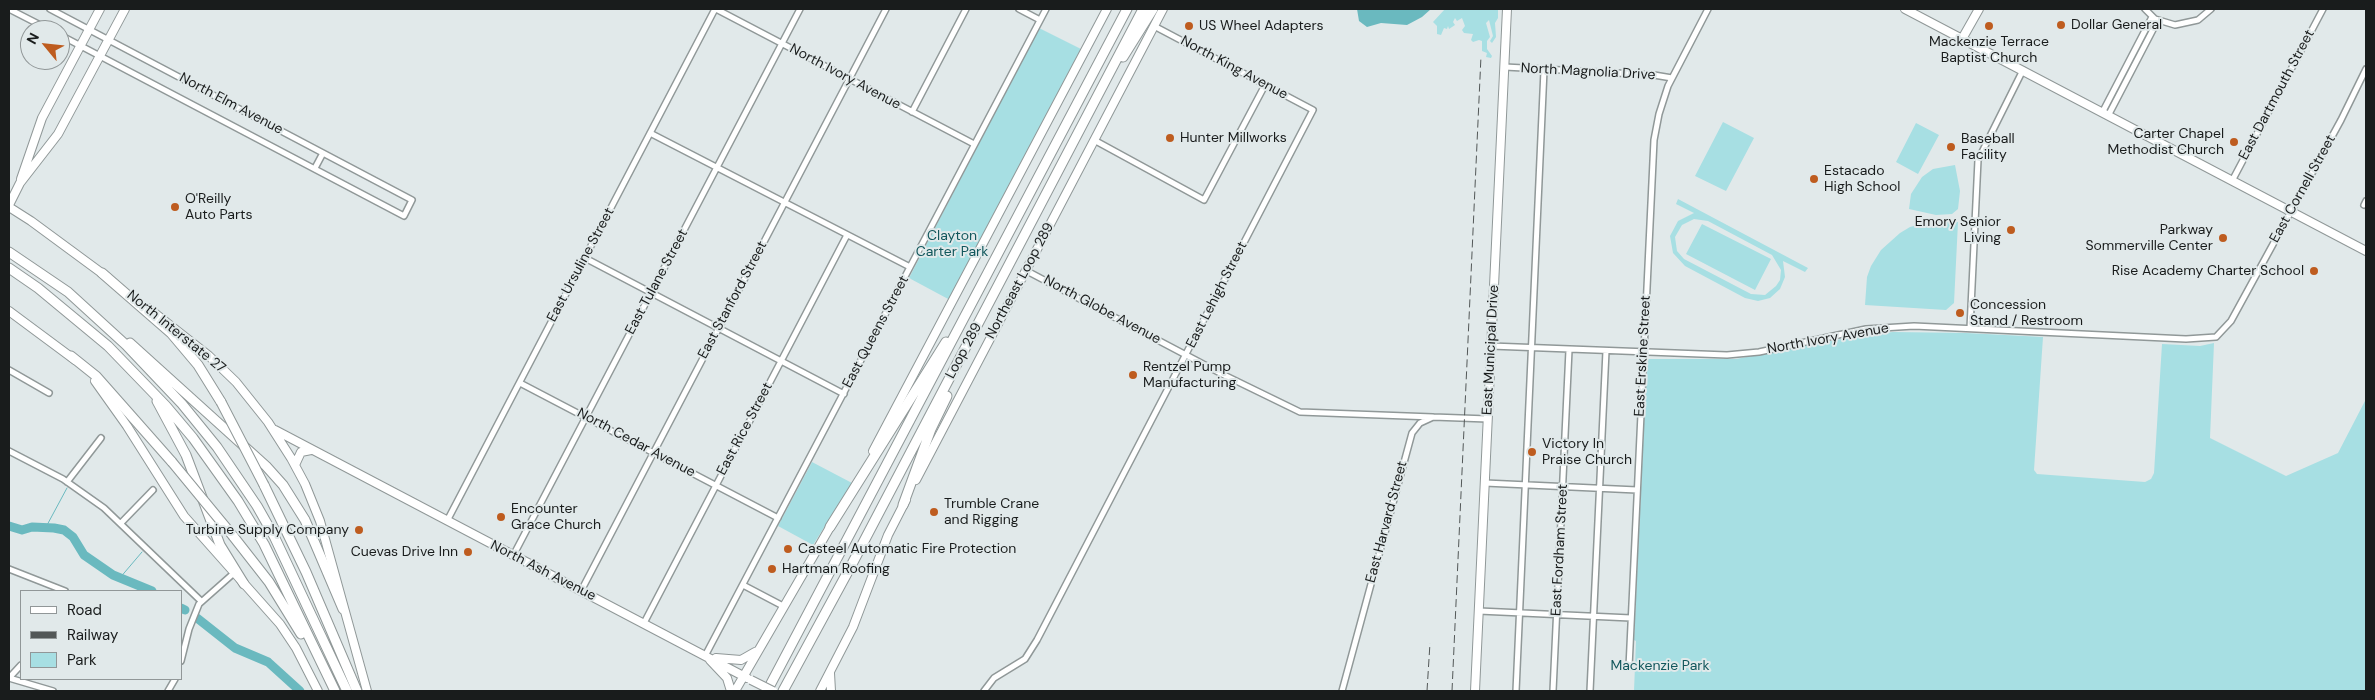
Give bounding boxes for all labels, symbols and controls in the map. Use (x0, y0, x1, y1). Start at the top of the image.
place label: Dollar General (2071, 17, 2162, 33)
place label: US Wheel Adapters (1199, 18, 1324, 34)
marker: Dollar General (2055, 19, 2067, 31)
north arrow (20, 20, 70, 70)
marker: US Wheel Adapters (1183, 20, 1195, 32)
marker: Mackenzie Terrace Baptist Church (1983, 20, 1995, 32)
street label: East Dartmouth Street (2236, 27, 2318, 163)
text: N (22, 30, 43, 47)
street label: North King Avenue (1177, 33, 1291, 103)
place label: Mackenzie Terrace Baptist Church (1929, 34, 2049, 66)
street label: North Ivory Avenue (787, 41, 903, 113)
street label: North Magnolia Drive (1520, 60, 1656, 84)
street label: North Elm Avenue (176, 70, 286, 138)
place label: Carter Chapel Methodist Church (2108, 126, 2224, 158)
place label: Hunter Millworks (1180, 130, 1287, 146)
place label: Baseball Facility (1961, 131, 2015, 164)
marker: Hunter Millworks (1164, 132, 1176, 144)
street label: East Cornell Street (2266, 132, 2340, 246)
marker: Carter Chapel Methodist Church (2228, 136, 2240, 148)
marker: Baseball Facility (1945, 141, 1957, 153)
place label: Estacado High School (1824, 163, 1900, 196)
marker: Estacado High School (1808, 173, 1820, 185)
place label: O'Reilly Auto Parts (185, 191, 253, 223)
marker: O'Reilly Auto Parts (169, 201, 181, 213)
street label: East Ursuline Street (544, 205, 618, 325)
place label: Emory Senior Living (1915, 214, 2001, 246)
street label: Northeast Loop 289 (982, 220, 1058, 342)
place label: Parkway Sommerville Center (2085, 222, 2213, 254)
marker: Emory Senior Living (2005, 224, 2017, 236)
street label: East Tulane Street (622, 227, 692, 337)
park label: Clayton Carter Park (916, 228, 988, 260)
marker: Parkway Sommerville Center (2217, 232, 2229, 244)
street label: East Stanford Street (695, 238, 771, 362)
street label: East Lehigh Street (1183, 239, 1251, 351)
place label: Rise Academy Charter School (2112, 263, 2304, 279)
marker: Rise Academy Charter School (2308, 265, 2320, 277)
street label: North Globe Avenue (1040, 272, 1164, 348)
street label: East Queens Street (839, 273, 913, 391)
street label: East Municipal Drive (1479, 284, 1503, 416)
street label: North Interstate 27 (123, 287, 229, 377)
street label: East Erskine Street (1631, 295, 1655, 417)
place label: Concession Stand / Restroom (1970, 297, 2083, 330)
marker: Concession Stand / Restroom (1954, 307, 1966, 319)
street label: Loop 289 (942, 320, 986, 382)
street label: North Ivory Avenue (1766, 320, 1890, 358)
place label: Rentzel Pump Manufacturing (1143, 359, 1236, 392)
marker: Rentzel Pump Manufacturing (1127, 369, 1139, 381)
street label: East Rice Street (714, 380, 776, 478)
street label: North Cedar Avenue (574, 405, 698, 481)
place label: Victory In Praise Church (1542, 436, 1632, 468)
marker: Victory In Praise Church (1526, 446, 1538, 458)
street label: East Harvard Street (1363, 459, 1411, 585)
street label: East Fordham Street (1548, 484, 1572, 616)
place label: Trumble Crane and Rigging (944, 496, 1039, 528)
place label: Encounter Grace Church (511, 501, 601, 534)
marker: Trumble Crane and Rigging (928, 506, 940, 518)
marker: Encounter Grace Church (495, 511, 507, 523)
place label: Turbine Supply Company (186, 522, 349, 538)
marker: Turbine Supply Company (353, 524, 365, 536)
street label: North Ash Avenue (487, 537, 599, 605)
place label: Casteel Automatic Fire Protection (798, 541, 1016, 557)
marker: Casteel Automatic Fire Protection (782, 543, 794, 555)
place label: Cuevas Drive Inn (351, 544, 458, 560)
marker: Cuevas Drive Inn (462, 546, 474, 558)
place label: Hartman Roofing (782, 561, 890, 577)
marker: Hartman Roofing (766, 563, 778, 575)
legend (20, 590, 182, 680)
text: Road (67, 600, 102, 620)
text: Railway (67, 625, 118, 645)
text: Park (67, 650, 97, 670)
park label: Mackenzie Park (1610, 658, 1710, 674)

